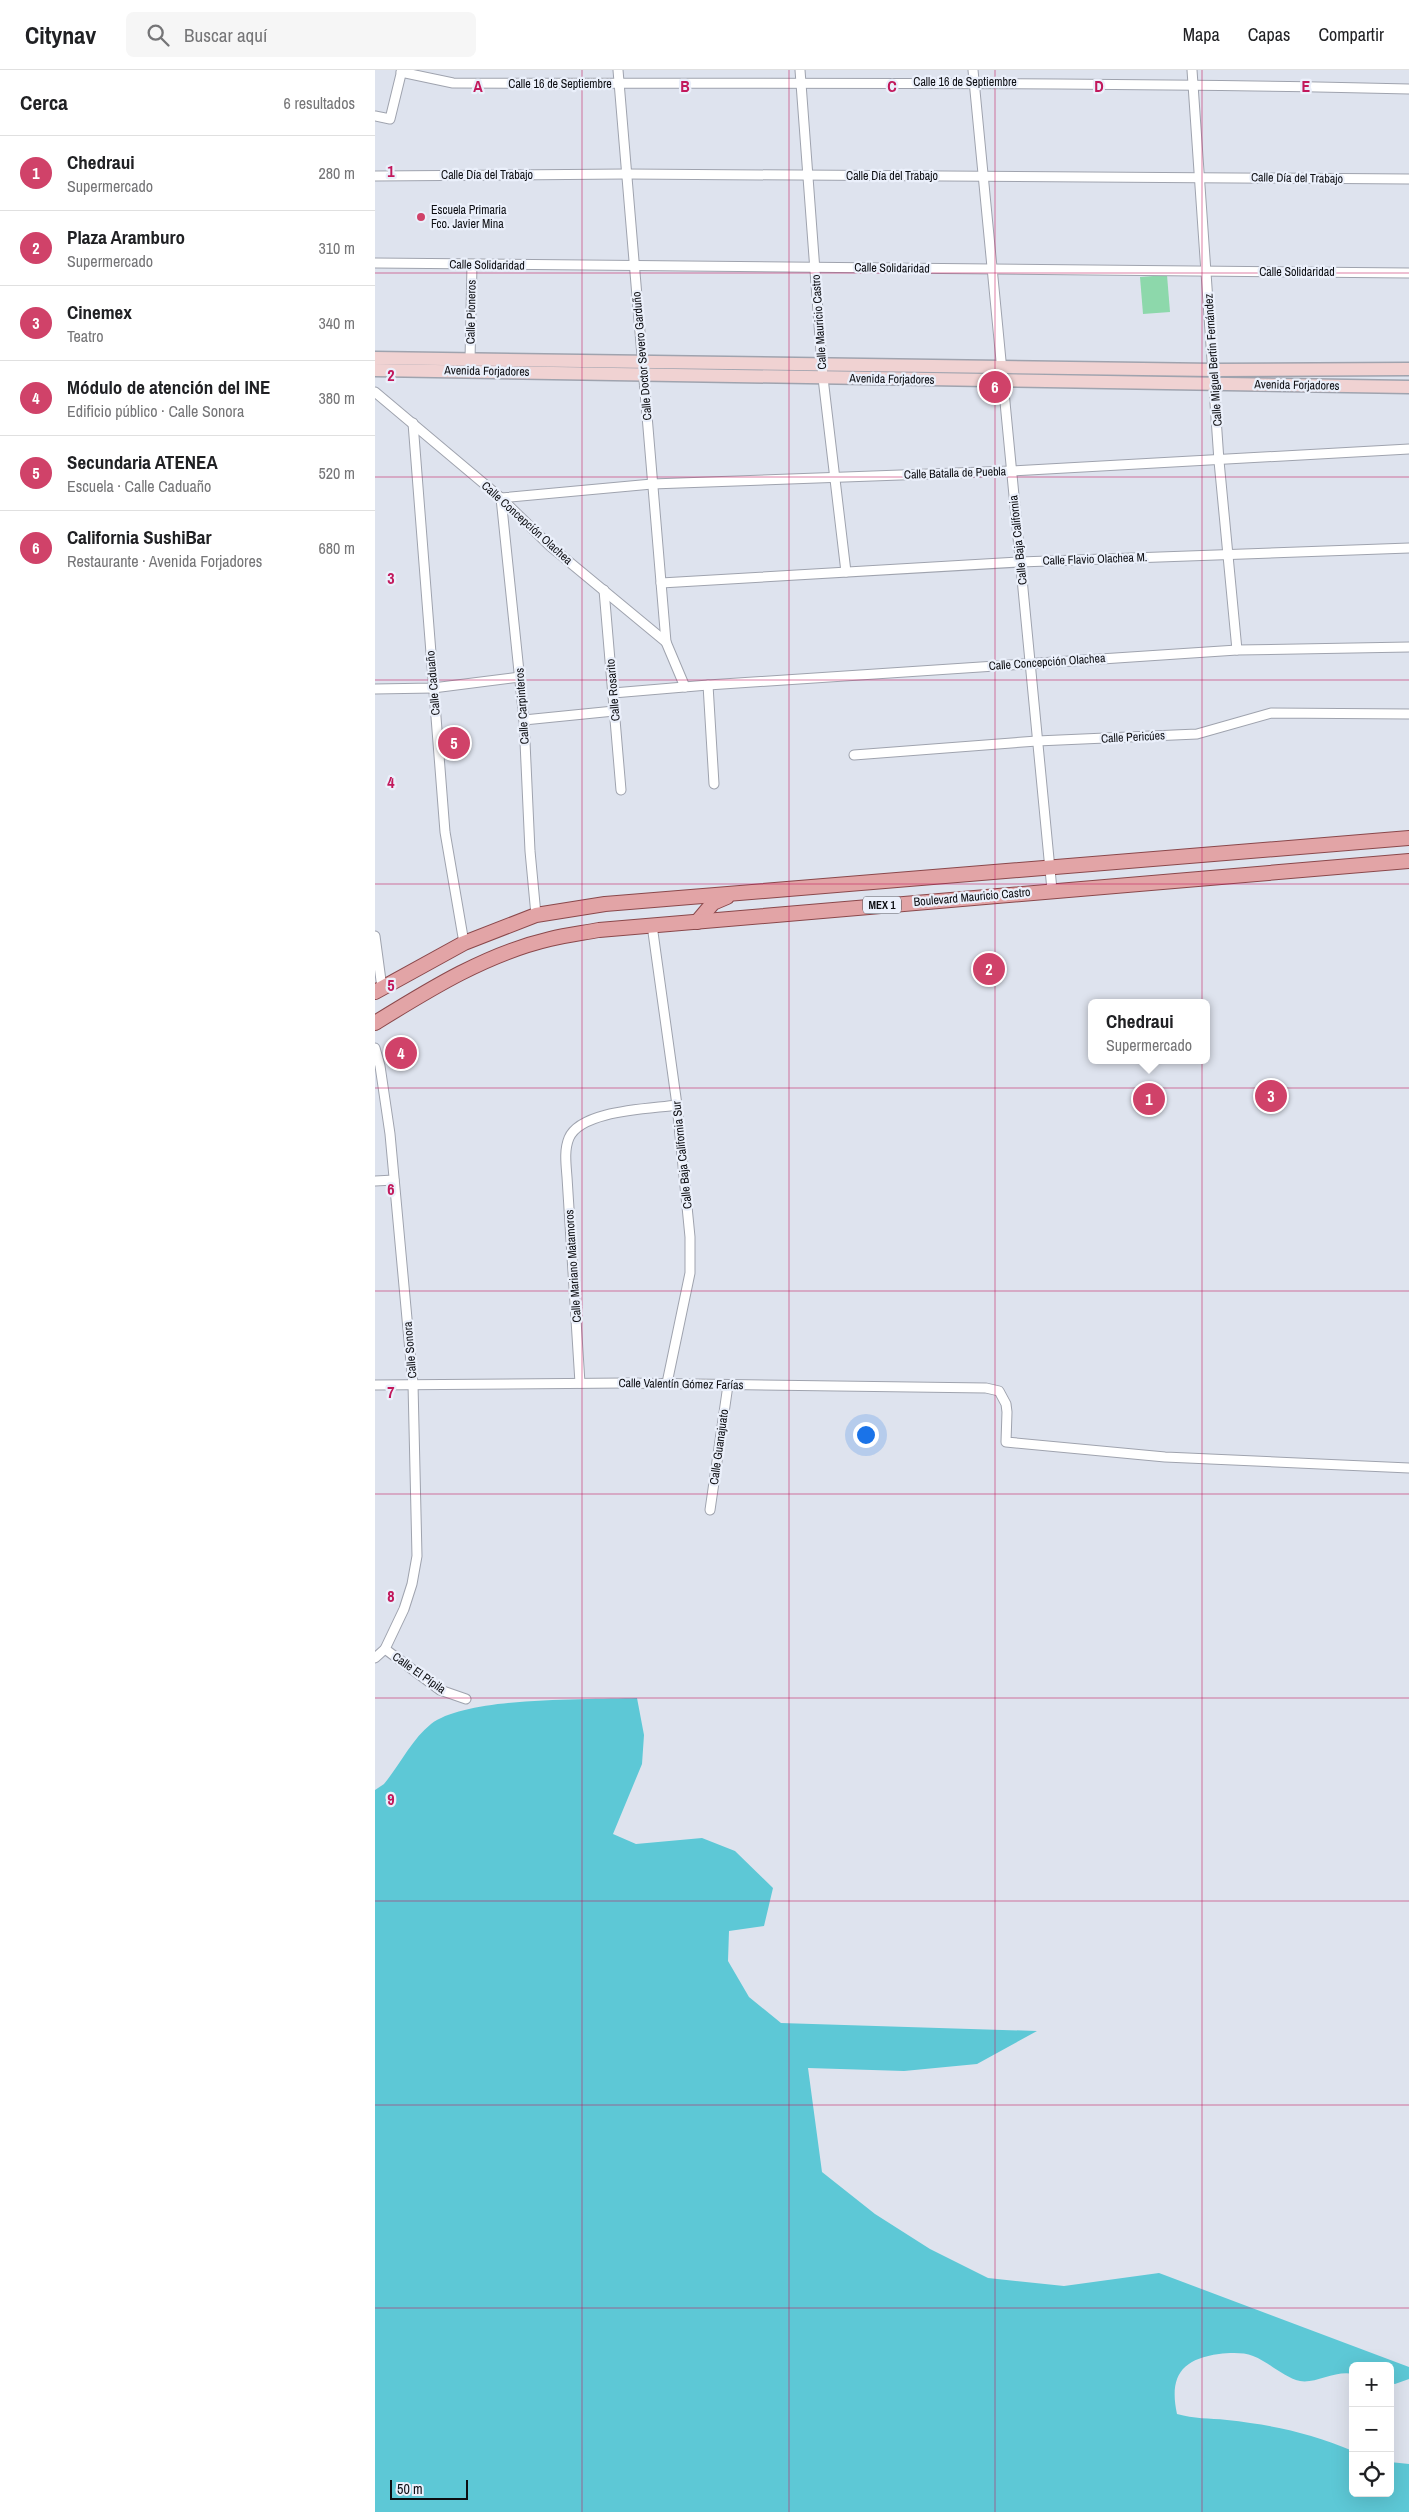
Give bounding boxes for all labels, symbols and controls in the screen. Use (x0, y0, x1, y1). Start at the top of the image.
search box (126, 12, 476, 57)
text: Citynav (25, 19, 96, 51)
icon: search (144, 21, 172, 49)
text: Buscar aquí (184, 22, 267, 48)
text: Mapa (1183, 22, 1220, 47)
text: Capas (1248, 22, 1290, 47)
text: Compartir (1318, 22, 1384, 47)
street label: Calle 16 de Septiembre (913, 74, 1017, 90)
text: A (473, 75, 483, 97)
text: B (680, 75, 690, 97)
text: C (887, 75, 897, 97)
text: D (1094, 75, 1104, 97)
text: E (1302, 75, 1311, 97)
street label: Calle 16 de Septiembre (508, 76, 612, 92)
text: Cerca (20, 88, 68, 117)
text: 6 resultados (284, 92, 355, 114)
text: Chedraui (67, 149, 135, 175)
text: 1 (387, 160, 395, 182)
text: 1 (32, 162, 40, 184)
text: 280 m (319, 162, 355, 184)
street label: Calle Día del Trabajo (441, 167, 533, 183)
street label: Calle Día del Trabajo (846, 168, 938, 184)
street label: Calle Día del Trabajo (1251, 169, 1343, 187)
text: Supermercado (67, 175, 153, 197)
place label: Escuela Primaria Fco. Javier Mina (431, 202, 507, 232)
marker: Escuela Primaria Fco. Javier Mina (415, 211, 427, 223)
text: Plaza Aramburo (67, 224, 185, 250)
text: 2 (32, 237, 40, 259)
text: 310 m (319, 237, 355, 259)
text: Supermercado (67, 250, 153, 272)
street label: Calle Solidaridad (449, 256, 525, 274)
street label: Calle Solidaridad (854, 259, 930, 277)
street label: Calle Solidaridad (1259, 264, 1335, 280)
street label: Calle Mauricio Castro (808, 274, 830, 370)
street label: Calle Pioneros (462, 280, 480, 344)
street label: Calle Doctor Severo Garduño (628, 291, 656, 421)
street label: Calle Miguel Bertín Fernández (1200, 293, 1226, 427)
text: Cinemex (67, 299, 132, 325)
text: 3 (32, 312, 40, 334)
text: 340 m (319, 312, 355, 334)
text: Teatro (67, 325, 103, 347)
street label: Avenida Forjadores (443, 362, 530, 380)
text: 2 (387, 364, 395, 386)
pin: 6 (979, 368, 1011, 406)
street label: Avenida Forjadores (848, 370, 935, 388)
text: Módulo de atención del INE (67, 374, 270, 400)
street label: Avenida Forjadores (1253, 376, 1340, 394)
text: 4 (32, 387, 40, 409)
text: 380 m (319, 387, 355, 409)
text: Edificio público · Calle Sonora (67, 400, 244, 422)
text: Secundaria ATENEA (67, 449, 218, 475)
text: 5 (32, 462, 40, 484)
text: 520 m (319, 462, 355, 484)
street label: Calle Batalla de Puebla (904, 463, 1007, 483)
text: Escuela · Calle Caduaño (67, 475, 211, 497)
street label: Calle Concepción Olachea (478, 478, 576, 568)
street label: Calle Baja California (1005, 494, 1031, 586)
text: California SushiBar (67, 524, 212, 550)
text: 6 (32, 537, 40, 559)
text: 680 m (319, 537, 355, 559)
street label: Calle Flavio Olachea M. (1042, 549, 1148, 569)
text: Restaurante · Avenida Forjadores (67, 550, 262, 572)
text: 3 (387, 567, 395, 589)
street label: Calle Caduaño (422, 650, 444, 716)
street label: Calle Concepción Olachea (988, 650, 1106, 674)
street label: Calle Rosarito (602, 658, 624, 722)
street label: Calle Carpinteros (511, 667, 533, 745)
pin: 5 (438, 724, 470, 762)
street label: Calle Pericúes (1101, 727, 1165, 747)
text: 4 (387, 771, 395, 793)
street label: Boulevard Mauricio Castro (913, 884, 1031, 910)
road number: MEX 1 (863, 896, 901, 914)
pin: 2 (973, 950, 1005, 988)
text: 5 (387, 974, 395, 996)
popup (1088, 999, 1210, 1064)
text: Chedraui (1106, 1008, 1174, 1034)
pin: 4 (385, 1034, 417, 1072)
text: Supermercado (1106, 1034, 1192, 1056)
pin: 3 (1255, 1077, 1287, 1115)
pin: 1 (1133, 1080, 1165, 1118)
street label: Calle Baja California Sur (668, 1100, 696, 1210)
text: 6 (387, 1178, 395, 1200)
street label: Calle Mariano Matamoros (561, 1209, 585, 1323)
street label: Calle Sonora (400, 1320, 420, 1379)
street label: Calle Valentín Gómez Farías (618, 1375, 744, 1393)
text: 7 (387, 1381, 395, 1403)
street label: Calle Guanajuato (706, 1408, 732, 1486)
your location (853, 1422, 879, 1448)
text: 8 (387, 1585, 395, 1607)
street label: Calle El Pípila (389, 1649, 449, 1698)
text: 9 (387, 1788, 395, 1810)
map controls (1349, 2362, 1394, 2497)
button: + (1349, 2362, 1394, 2407)
button: − (1349, 2407, 1394, 2452)
button: locate (1349, 2452, 1394, 2497)
scale bar (390, 2477, 467, 2500)
text: 50 m (397, 2480, 423, 2498)

